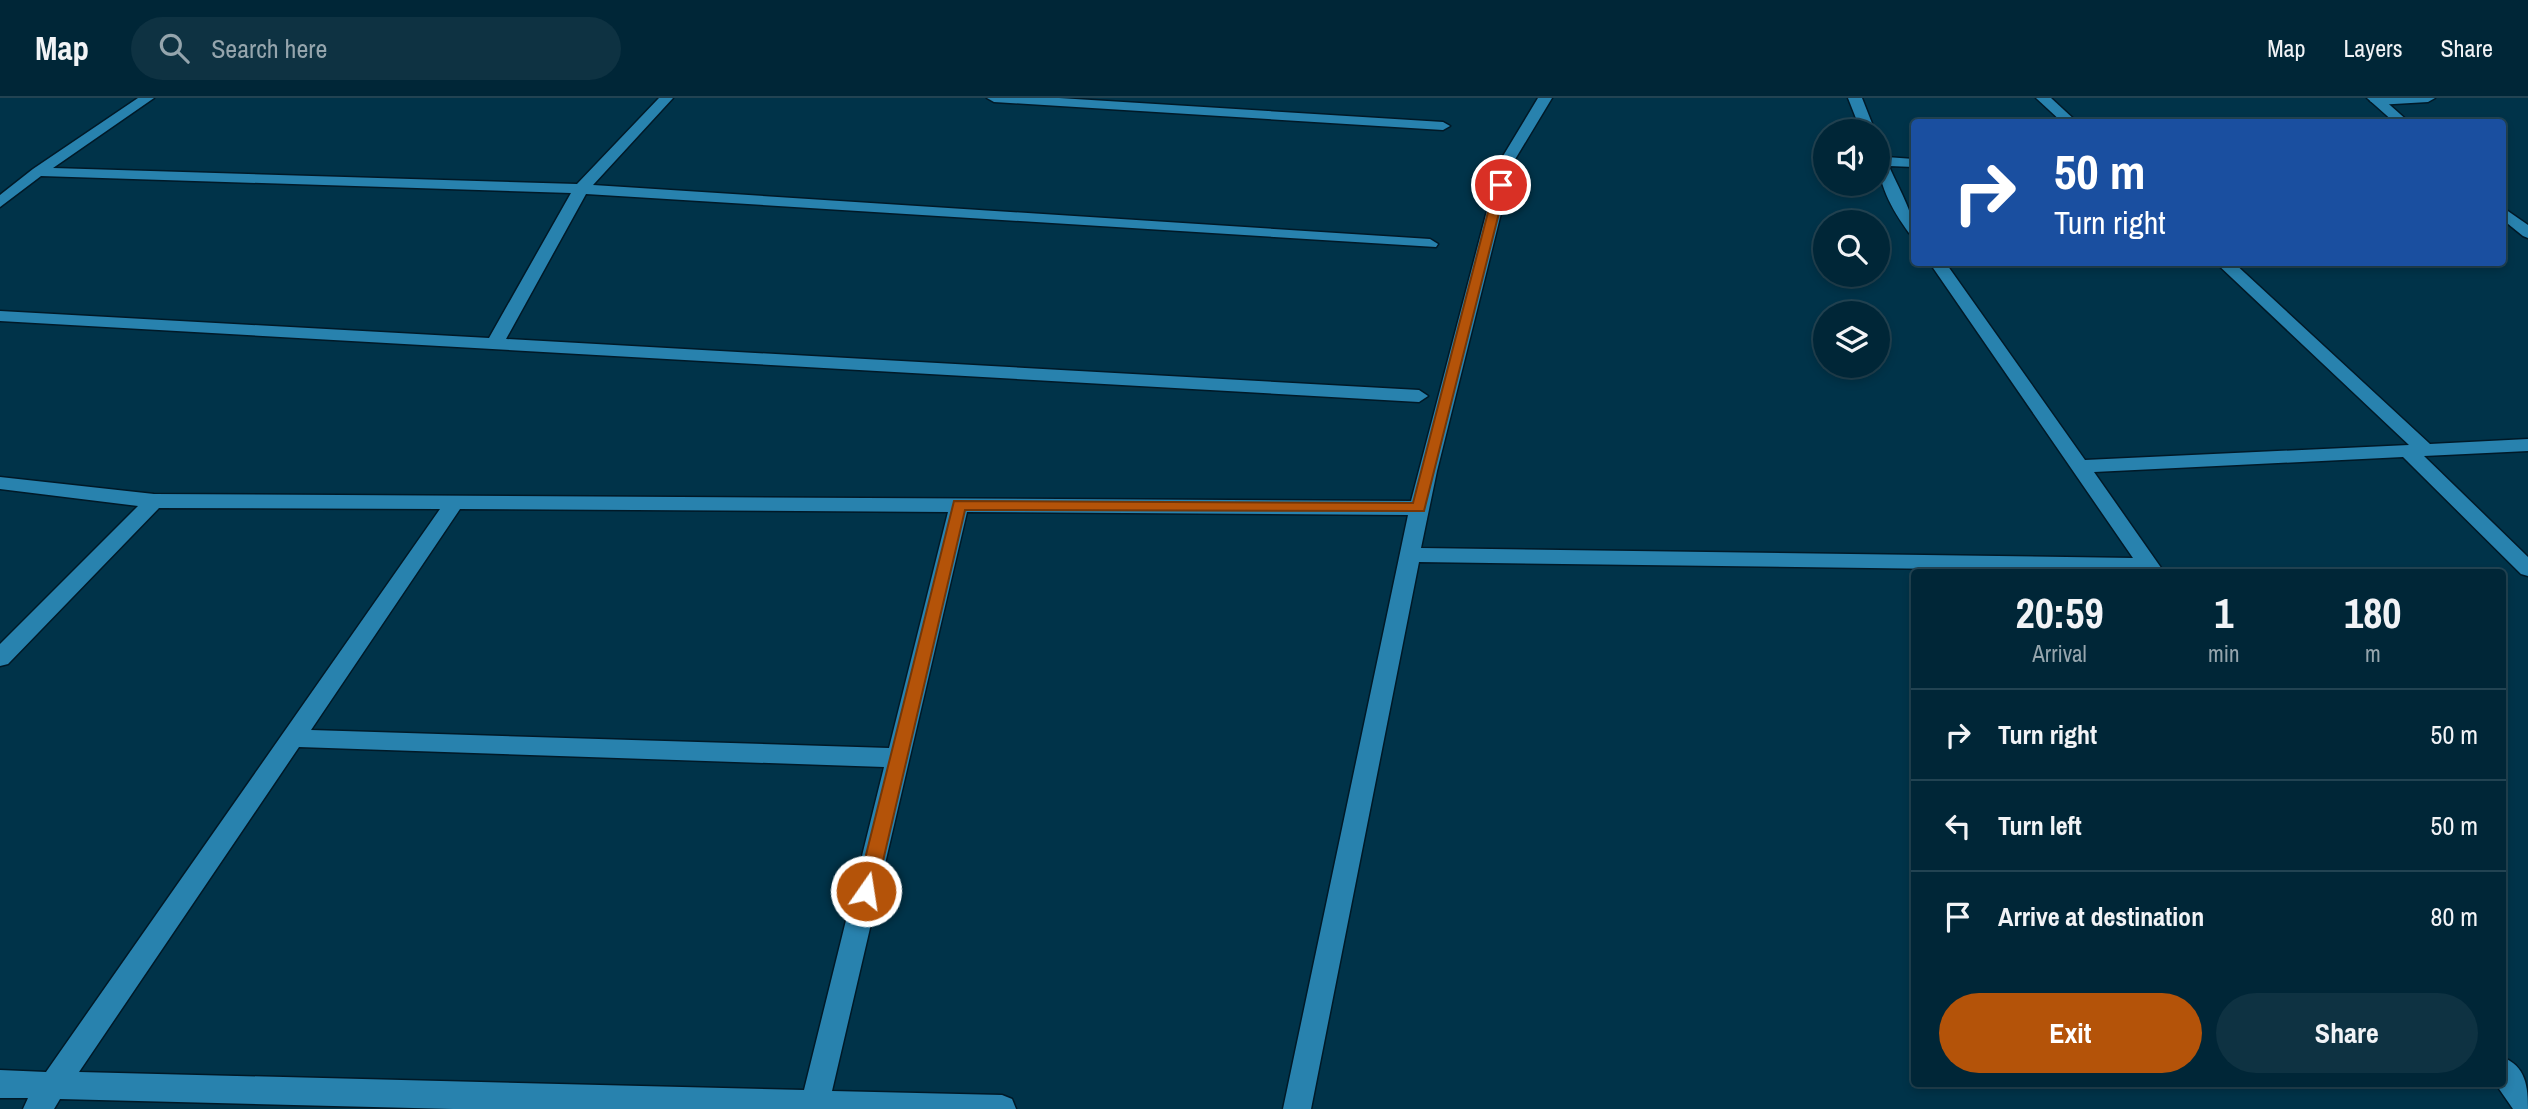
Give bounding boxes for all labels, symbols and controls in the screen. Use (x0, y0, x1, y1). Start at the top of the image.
search box (131, 17, 621, 80)
text: Map (35, 26, 89, 70)
icon: search (155, 29, 193, 67)
text: Search here (211, 31, 327, 66)
text: Map (2267, 32, 2305, 64)
text: Layers (2343, 32, 2402, 64)
text: Share (2440, 32, 2493, 64)
map controls (1813, 119, 1890, 378)
button: sound (1813, 119, 1890, 196)
text: 50 m (2054, 138, 2146, 204)
icon: right (1939, 147, 2030, 238)
pin (1471, 155, 1531, 215)
icon: arrive (1482, 166, 1520, 204)
text: Turn right (2054, 201, 2166, 244)
button: search (1813, 210, 1890, 287)
button: layers (1813, 301, 1890, 378)
text: 20:59 (2016, 585, 2104, 641)
text: 1 (2214, 585, 2233, 641)
text: 180 (2344, 585, 2402, 641)
text: Arrival (2032, 638, 2087, 669)
text: min (2208, 638, 2240, 669)
text: m (2365, 638, 2381, 669)
icon: right (1939, 716, 1977, 754)
text: Turn right (1998, 717, 2097, 752)
text: 50 m (2431, 717, 2478, 752)
icon: left (1939, 807, 1977, 845)
text: Turn left (1998, 808, 2082, 843)
text: 50 m (2431, 808, 2478, 843)
position arrow (829, 854, 903, 928)
icon: arrive (1939, 898, 1977, 936)
text: Arrive at destination (1998, 899, 2204, 934)
text: 80 m (2431, 899, 2478, 934)
button: Exit (1939, 993, 2202, 1073)
button: Share (2216, 993, 2478, 1073)

